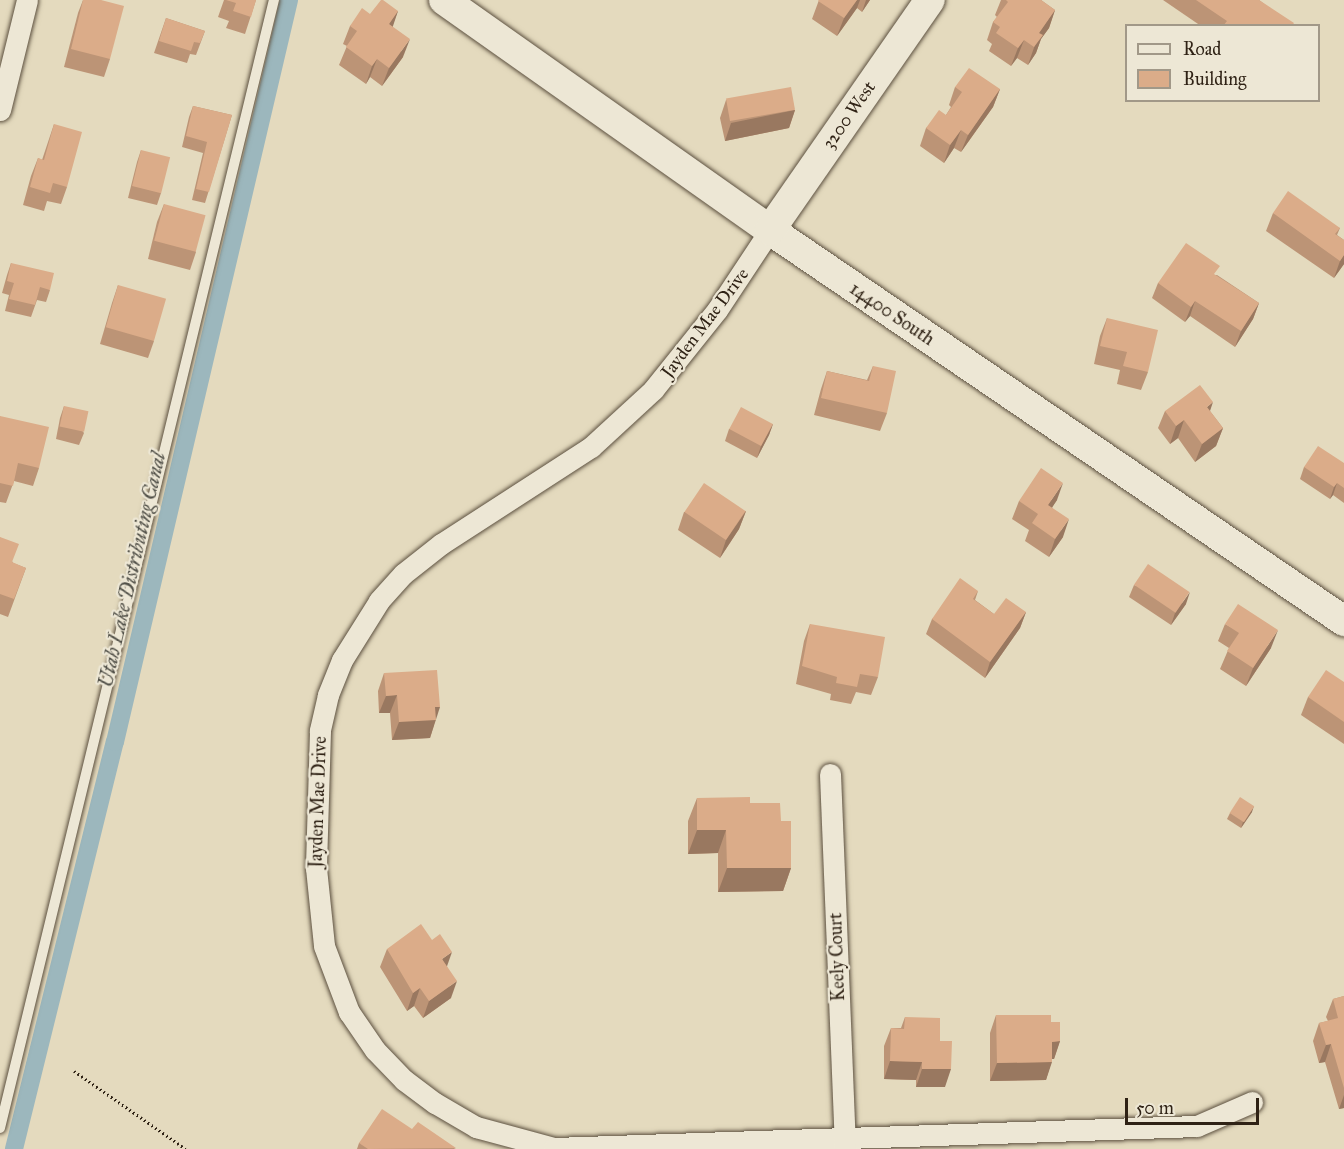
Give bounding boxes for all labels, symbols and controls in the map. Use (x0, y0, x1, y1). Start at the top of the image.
legend (1125, 24, 1320, 102)
text: Road (1183, 38, 1221, 60)
text: Building (1183, 68, 1246, 90)
street label: 3200 West (818, 77, 880, 153)
street label: Jayden Mae Drive (657, 264, 753, 382)
street label: 14400 South (846, 278, 938, 350)
water label: Utah Lake Distributing Canal (93, 450, 171, 690)
street label: Jayden Mae Drive (305, 736, 331, 868)
street label: Keely Court (825, 912, 849, 1002)
scale bar (1128, 1086, 1262, 1124)
text: 50 m (1136, 1097, 1174, 1119)

